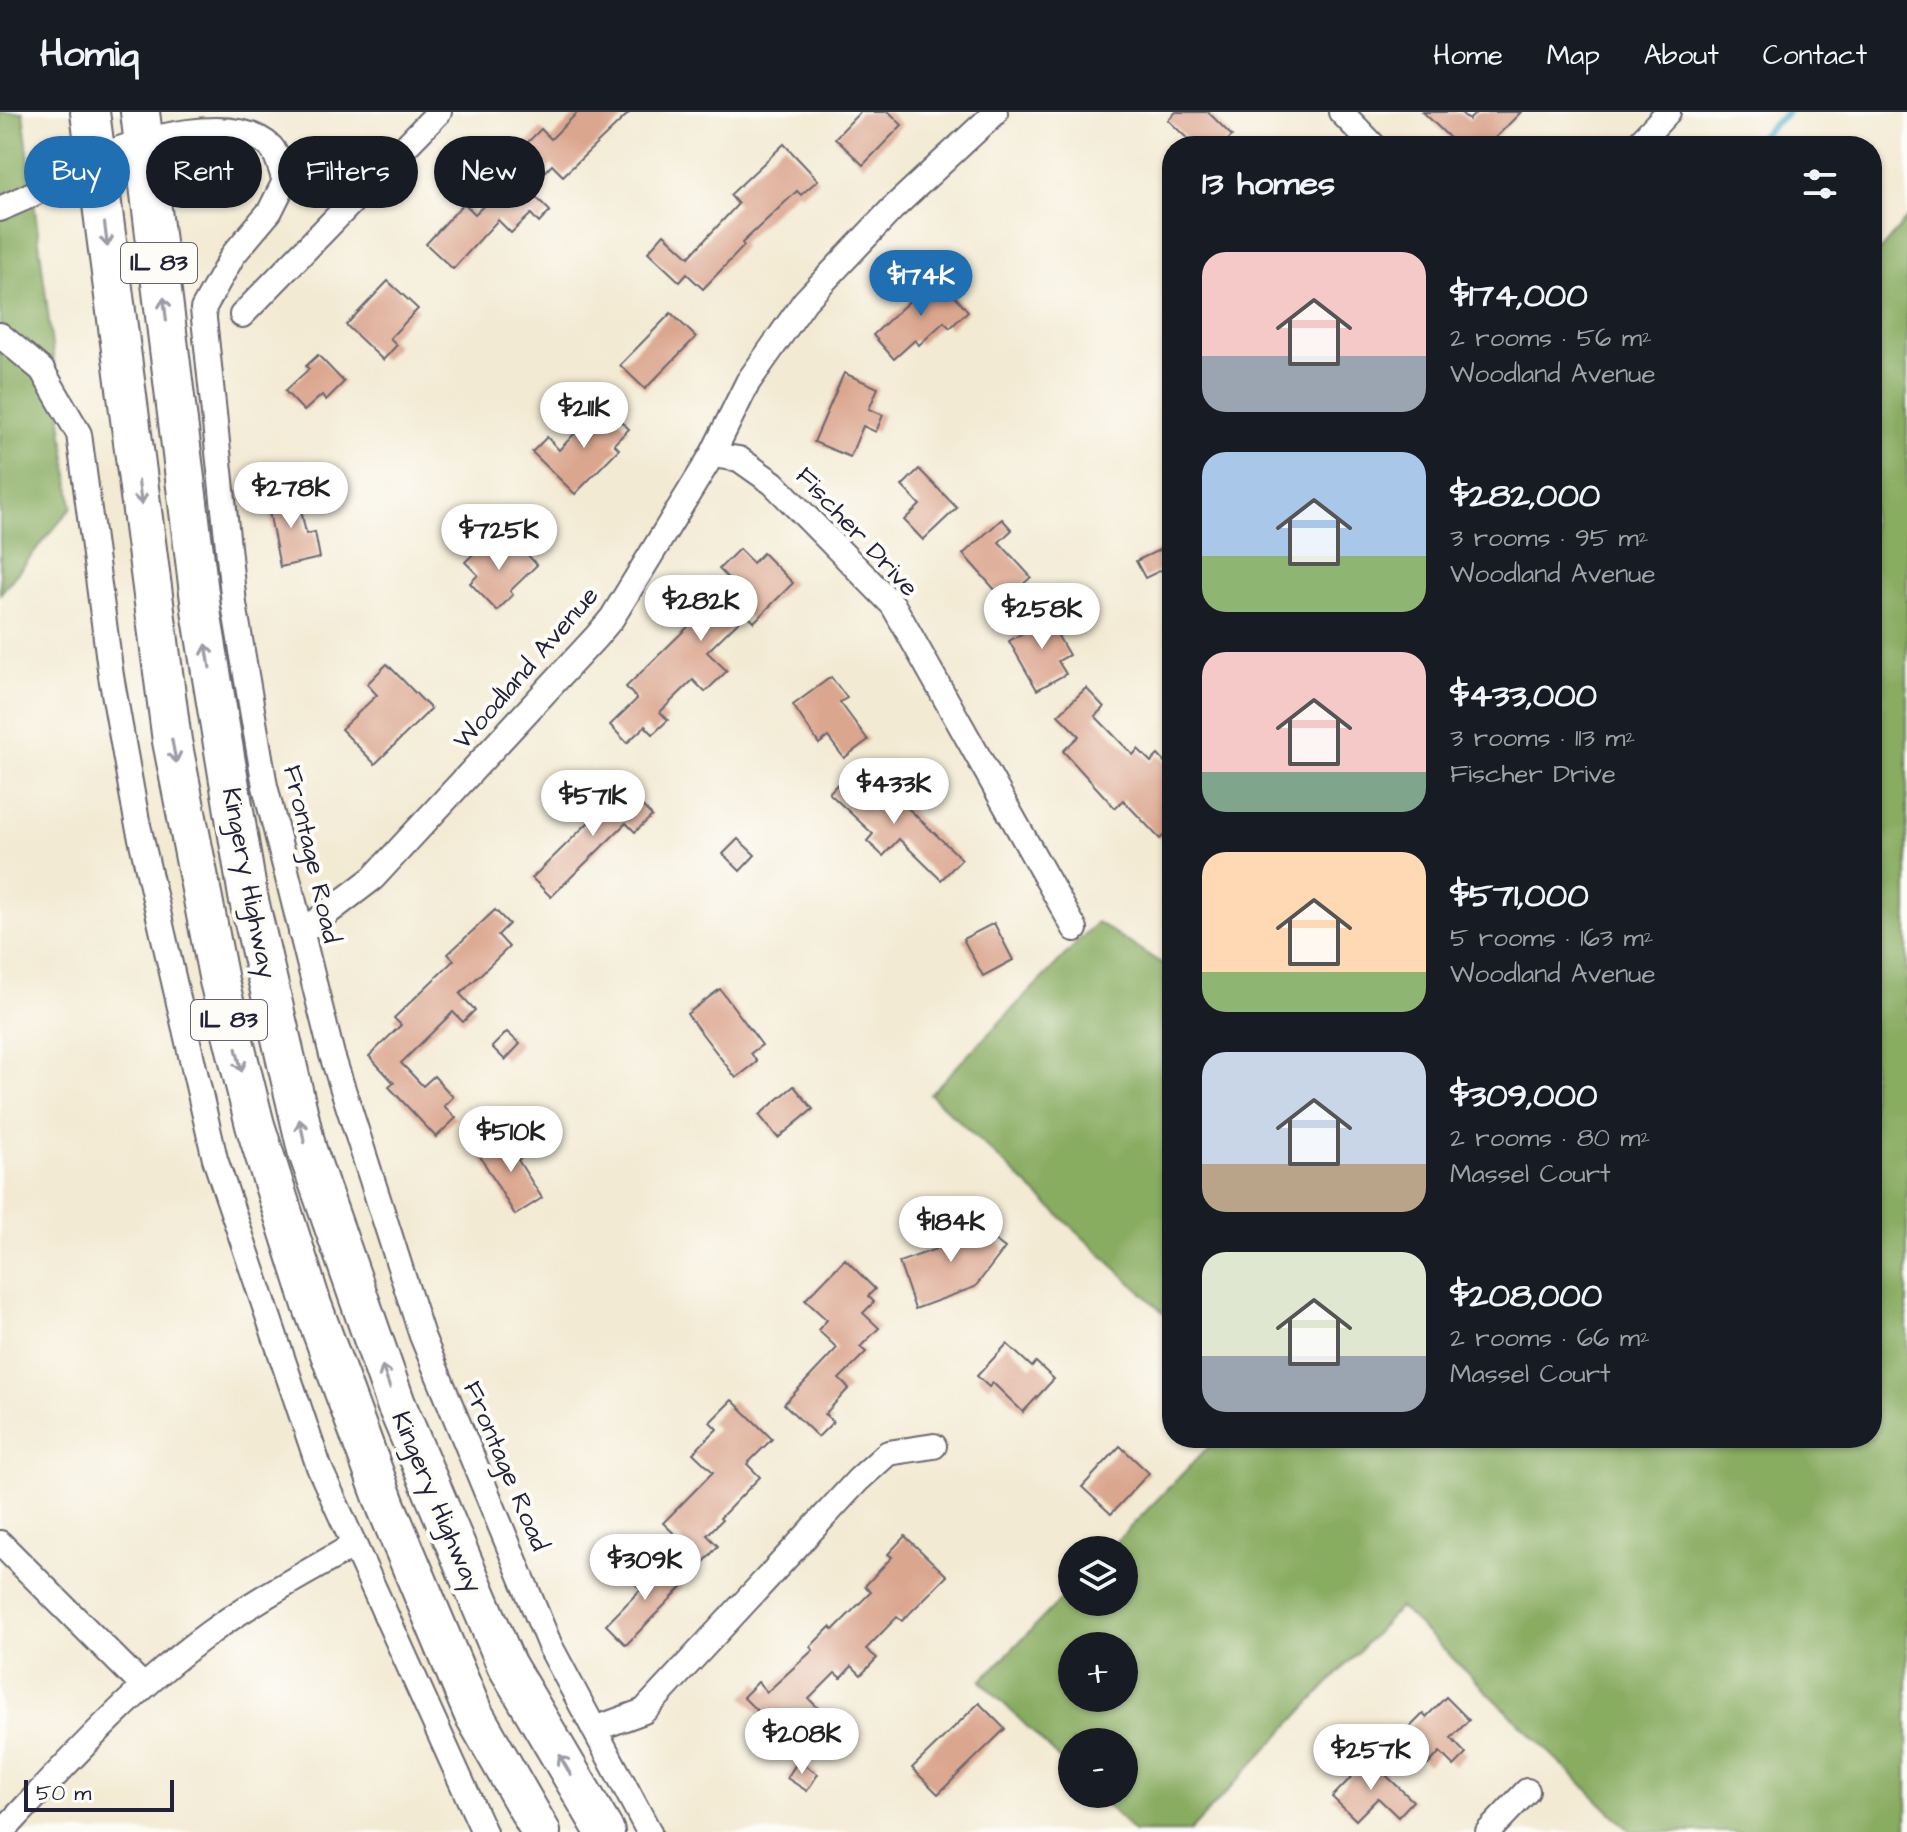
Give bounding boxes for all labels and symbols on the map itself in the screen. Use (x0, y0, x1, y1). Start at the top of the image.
one-way arrow (99, 221, 114, 248)
road number: IL 83 (121, 243, 197, 283)
pin: $174K (865, 250, 977, 318)
one-way arrow (157, 296, 172, 323)
pin: $211K (528, 382, 640, 450)
street label: Fischer Drive (787, 459, 927, 605)
pin: $278K (235, 462, 347, 530)
one-way arrow (133, 480, 148, 505)
pin: $725K (443, 504, 555, 572)
pin: $282K (645, 575, 757, 643)
street label: Woodland Avenue (445, 579, 607, 757)
pin: $258K (986, 583, 1098, 651)
one-way arrow (200, 644, 215, 670)
one-way arrow (167, 738, 182, 763)
pin: $433K (838, 758, 950, 826)
street label: Frontage Road (272, 762, 350, 947)
pin: $571K (537, 770, 649, 838)
street label: Kingery Highway (211, 785, 285, 982)
road number: IL 83 (191, 1000, 267, 1040)
one-way arrow (232, 1047, 247, 1072)
pin: $510K (455, 1106, 567, 1174)
one-way arrow (294, 1119, 309, 1144)
pin: $184K (895, 1196, 1007, 1264)
one-way arrow (378, 1365, 392, 1390)
street label: Frontage Road (452, 1376, 558, 1557)
street label: Kingery Highway (381, 1406, 491, 1599)
pin: $309K (589, 1534, 701, 1602)
pin: $208K (746, 1708, 858, 1776)
pin: $257K (1315, 1724, 1427, 1792)
one-way arrow (557, 1754, 573, 1777)
scale bar (24, 1776, 174, 1812)

